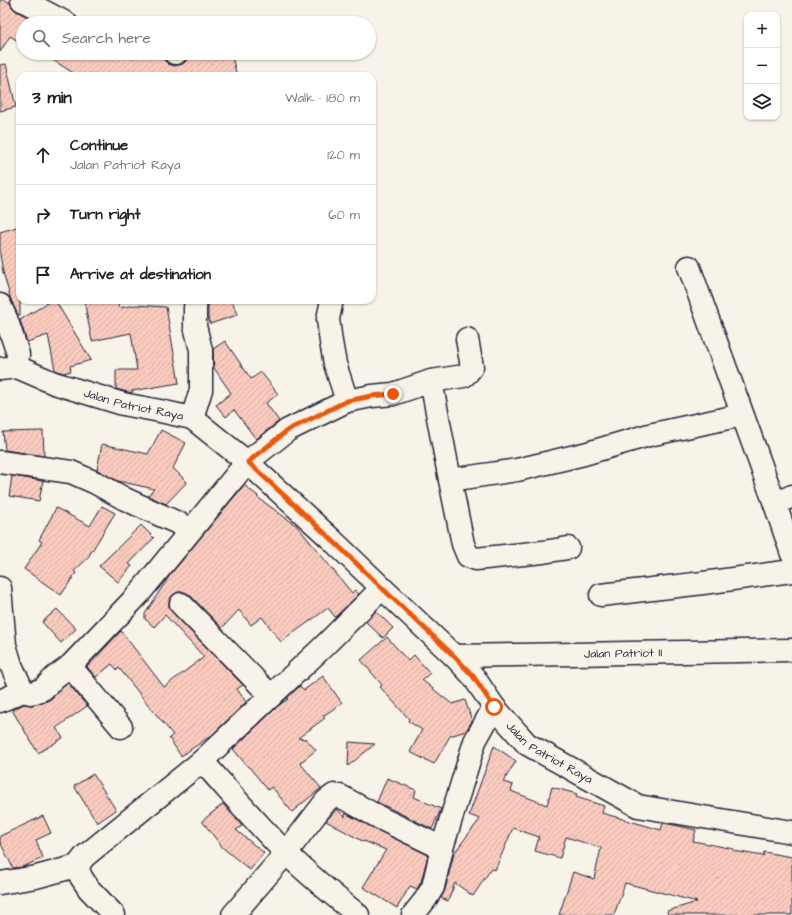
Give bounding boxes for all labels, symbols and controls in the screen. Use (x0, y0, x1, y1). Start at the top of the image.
map controls (744, 12, 780, 120)
button: + (744, 12, 780, 48)
search box (16, 16, 376, 60)
icon: search (30, 27, 52, 49)
text: Search here (62, 28, 151, 49)
button: − (744, 48, 780, 84)
button: layers (744, 84, 780, 120)
text: 3 min (32, 86, 72, 110)
text: Walk · 180 m (285, 89, 360, 107)
text: Continue (70, 135, 128, 156)
icon: ahead (32, 144, 54, 166)
text: 120 m (327, 146, 360, 164)
text: Jalan Patriot Raya (70, 156, 181, 174)
icon: right (32, 204, 54, 226)
text: Turn right (70, 204, 141, 225)
text: 60 m (328, 206, 360, 224)
icon: arrive (32, 264, 54, 286)
text: Arrive at destination (70, 264, 211, 285)
street label: Jalan Patriot Raya (82, 385, 185, 425)
route end (384, 385, 402, 403)
street label: Jalan Patriot II (584, 644, 663, 663)
route start (485, 698, 503, 716)
street label: Jalan Patriot Raya (502, 718, 596, 788)

